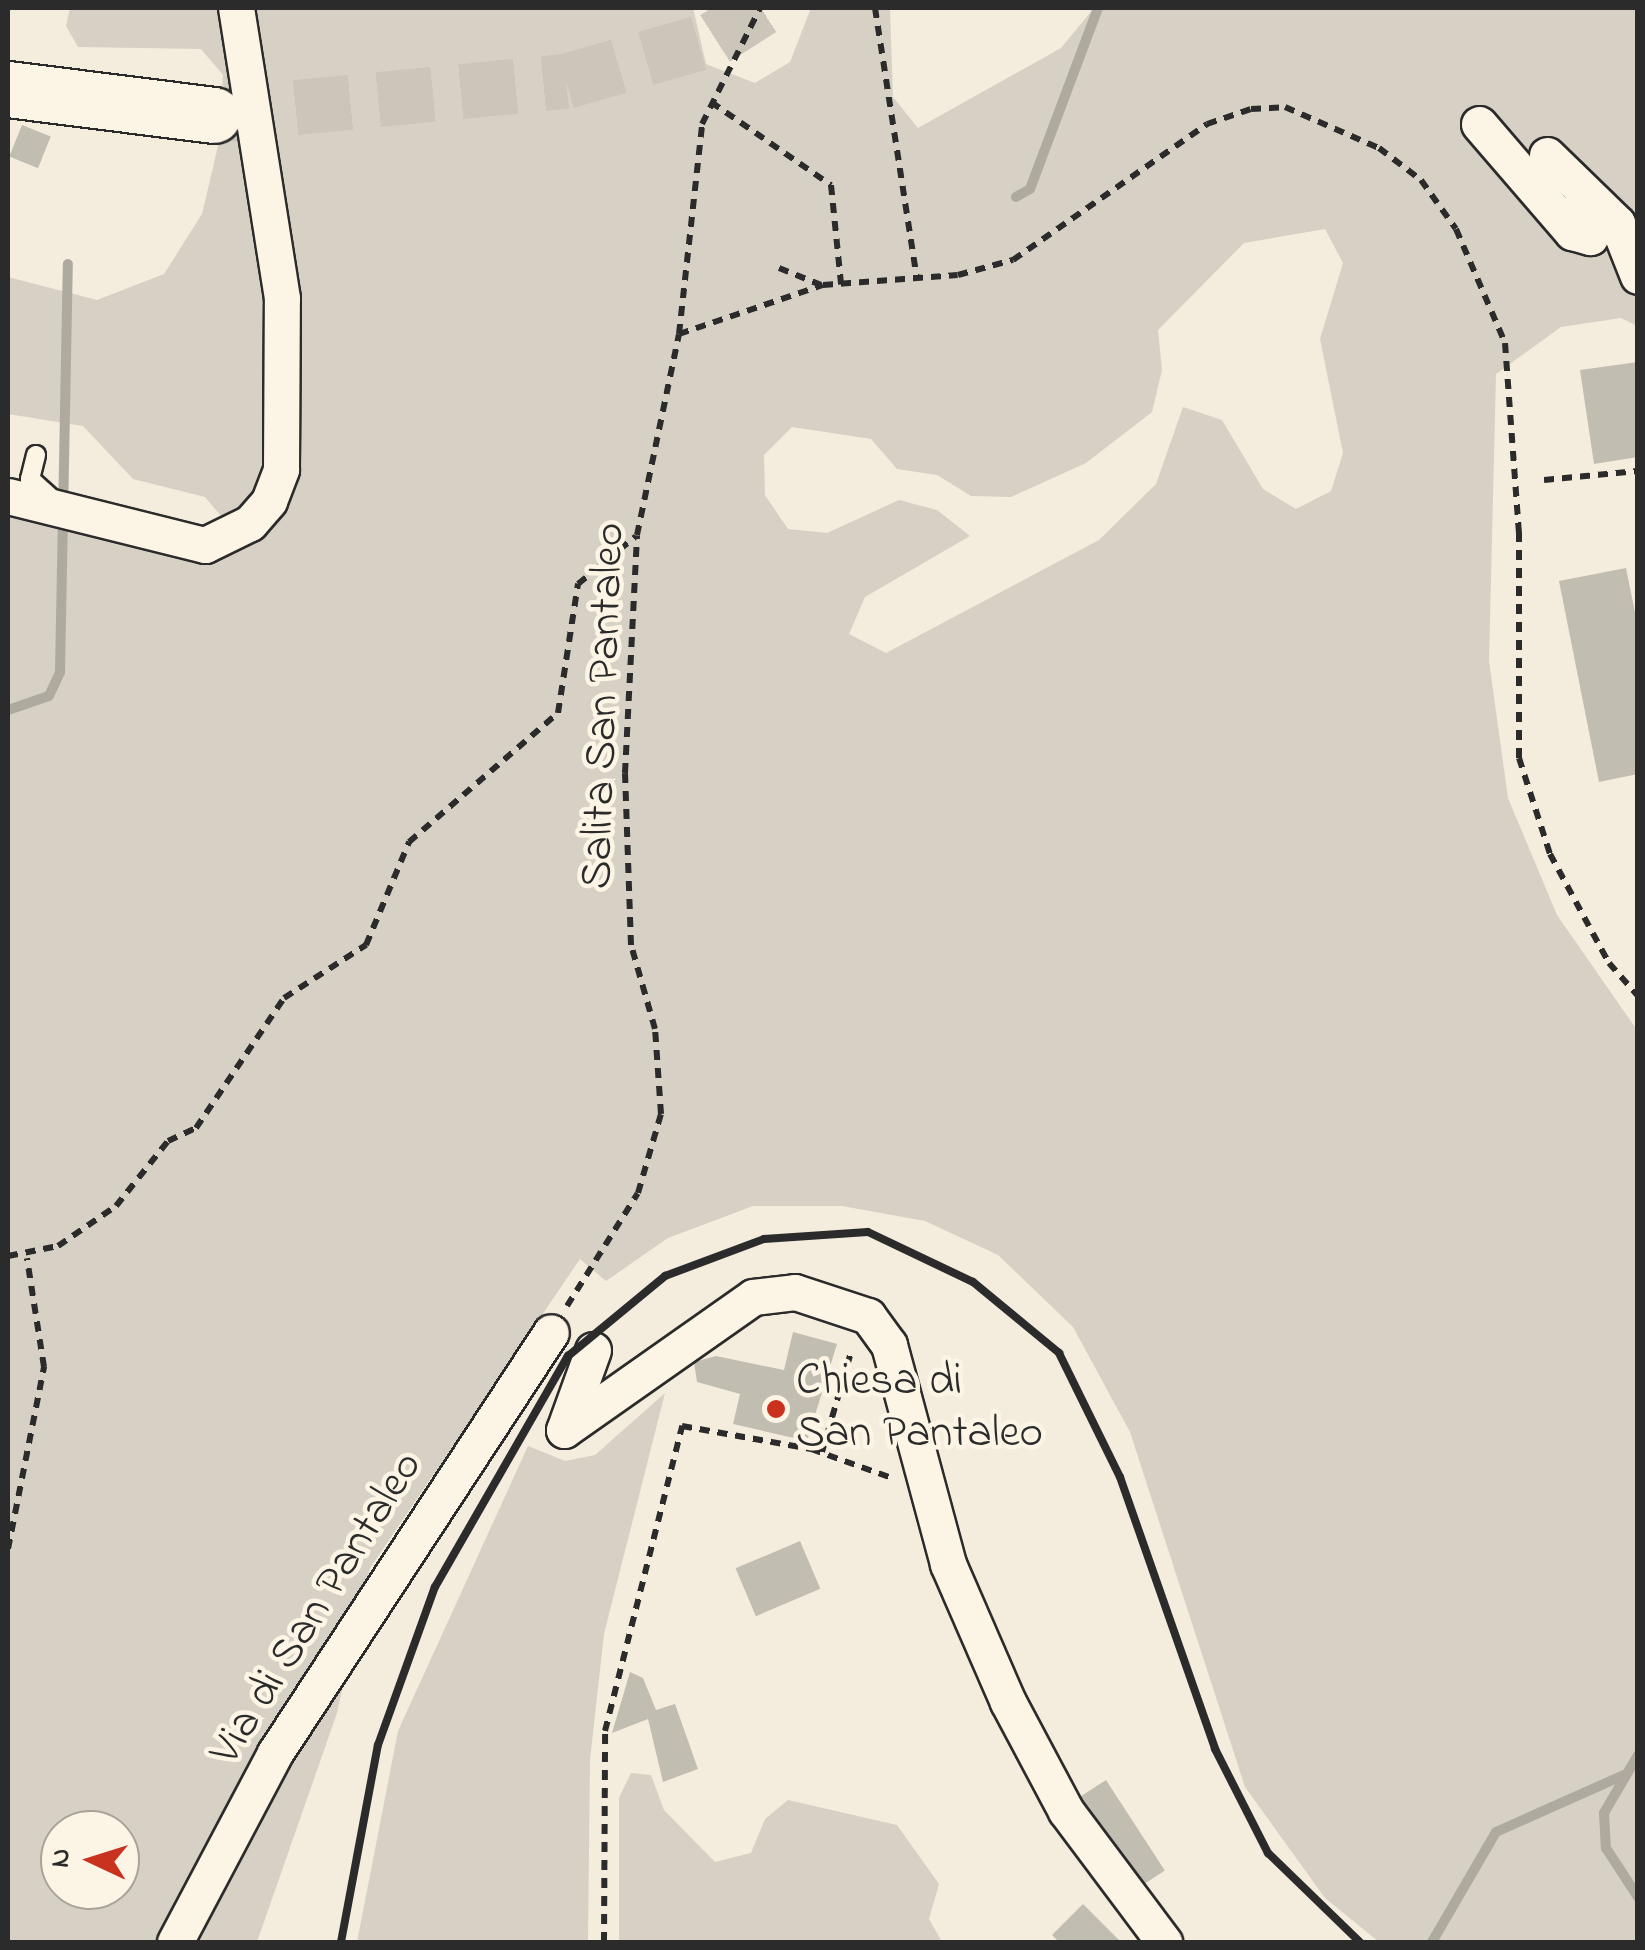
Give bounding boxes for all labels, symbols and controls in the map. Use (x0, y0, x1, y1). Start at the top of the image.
street label: Salita San Pantaleo (572, 522, 638, 890)
place label: Chiesa di San Pantaleo (796, 1356, 1043, 1462)
marker: Chiesa di San Pantaleo (765, 1398, 787, 1420)
street label: Via di San Pantaleo (200, 1443, 436, 1775)
north arrow (40, 1810, 140, 1910)
text: N (40, 1847, 83, 1869)

